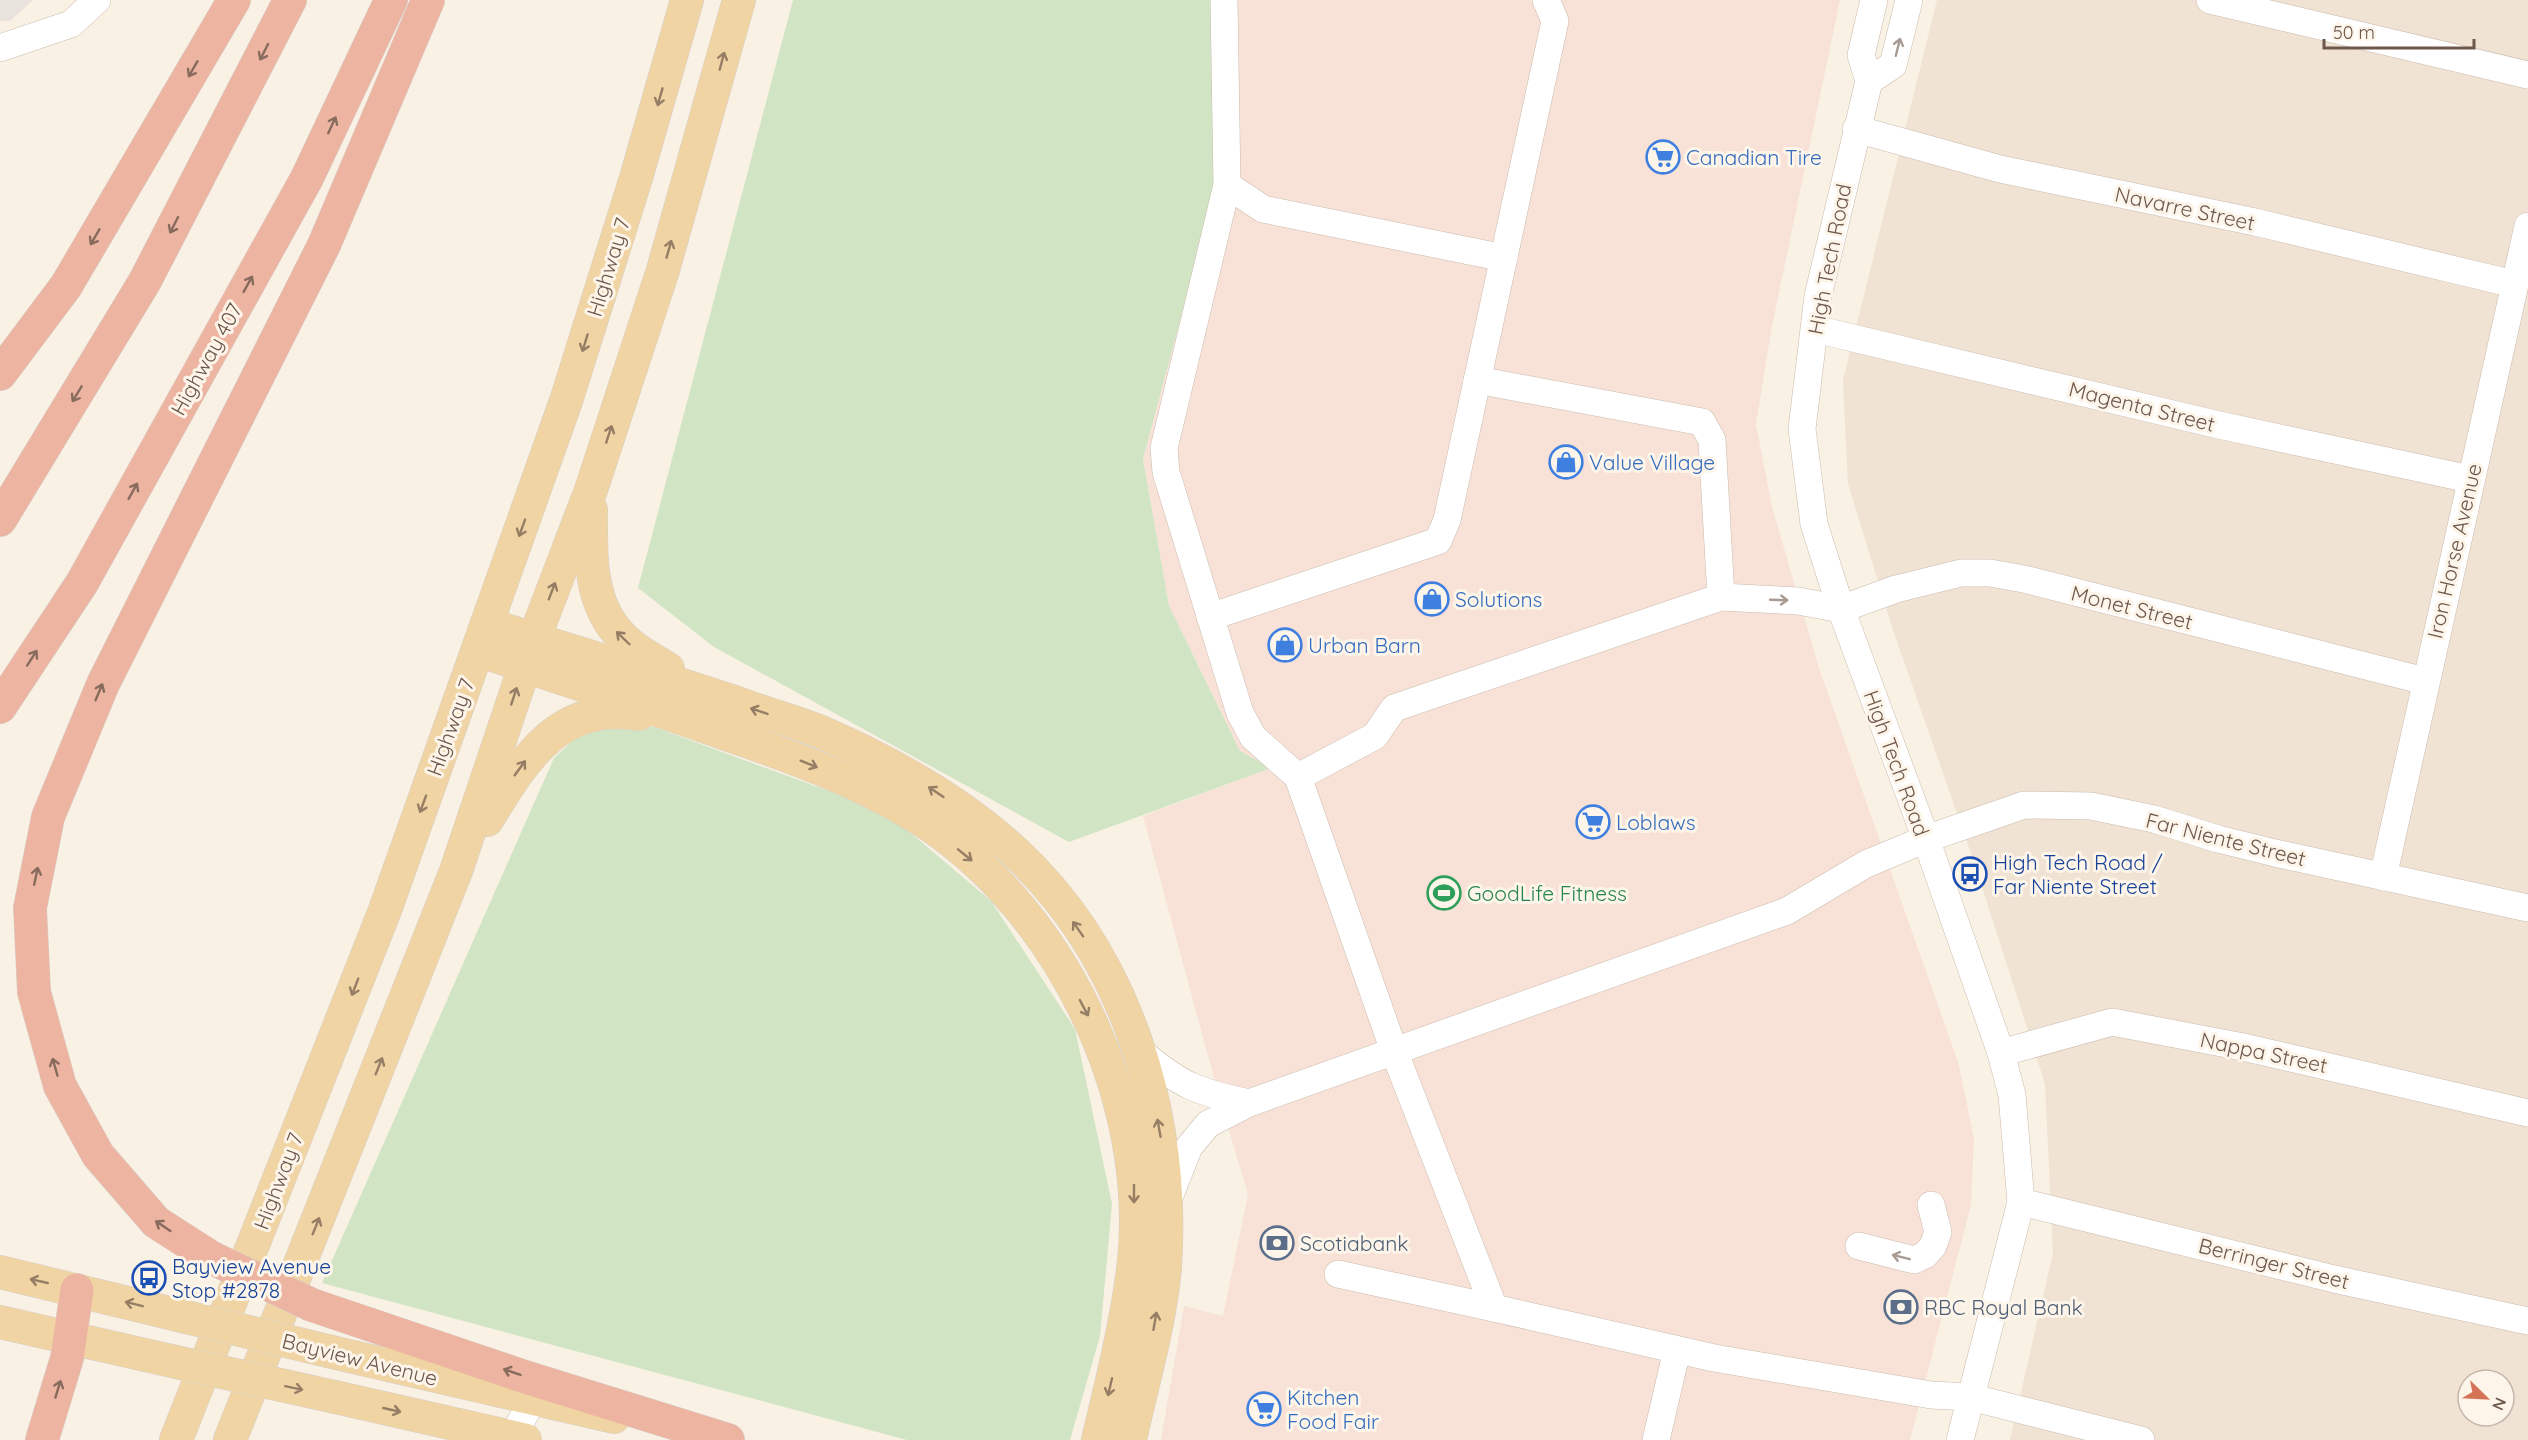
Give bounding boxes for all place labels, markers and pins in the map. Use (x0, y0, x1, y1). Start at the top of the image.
supermarket icon: Canadian Tire (1645, 139, 1681, 175)
place label: Canadian Tire (1686, 144, 1822, 170)
shop icon: Value Village (1548, 444, 1584, 480)
place label: Value Village (1589, 449, 1715, 475)
shop icon: Solutions (1414, 581, 1450, 617)
place label: Solutions (1455, 586, 1542, 612)
shop icon: Urban Barn (1267, 627, 1303, 663)
place label: Urban Barn (1308, 632, 1421, 658)
supermarket icon: Loblaws (1575, 804, 1611, 840)
place label: Loblaws (1616, 809, 1696, 835)
place label: High Tech Road / Far Niente Street (1993, 849, 2163, 899)
bus stop icon: High Tech Road / Far Niente Street (1952, 856, 1988, 892)
sports icon: GoodLife Fitness (1426, 875, 1462, 911)
place label: GoodLife Fitness (1467, 880, 1627, 906)
bank icon: Scotiabank (1259, 1225, 1295, 1261)
place label: Scotiabank (1300, 1230, 1409, 1256)
place label: Bayview Avenue Stop #2878 (172, 1253, 331, 1303)
bus stop icon: Bayview Avenue Stop #2878 (131, 1260, 167, 1296)
bank icon: RBC Royal Bank (1883, 1289, 1919, 1325)
place label: RBC Royal Bank (1924, 1294, 2083, 1320)
place label: Kitchen Food Fair (1287, 1384, 1379, 1434)
supermarket icon: Kitchen Food Fair (1246, 1391, 1282, 1427)

